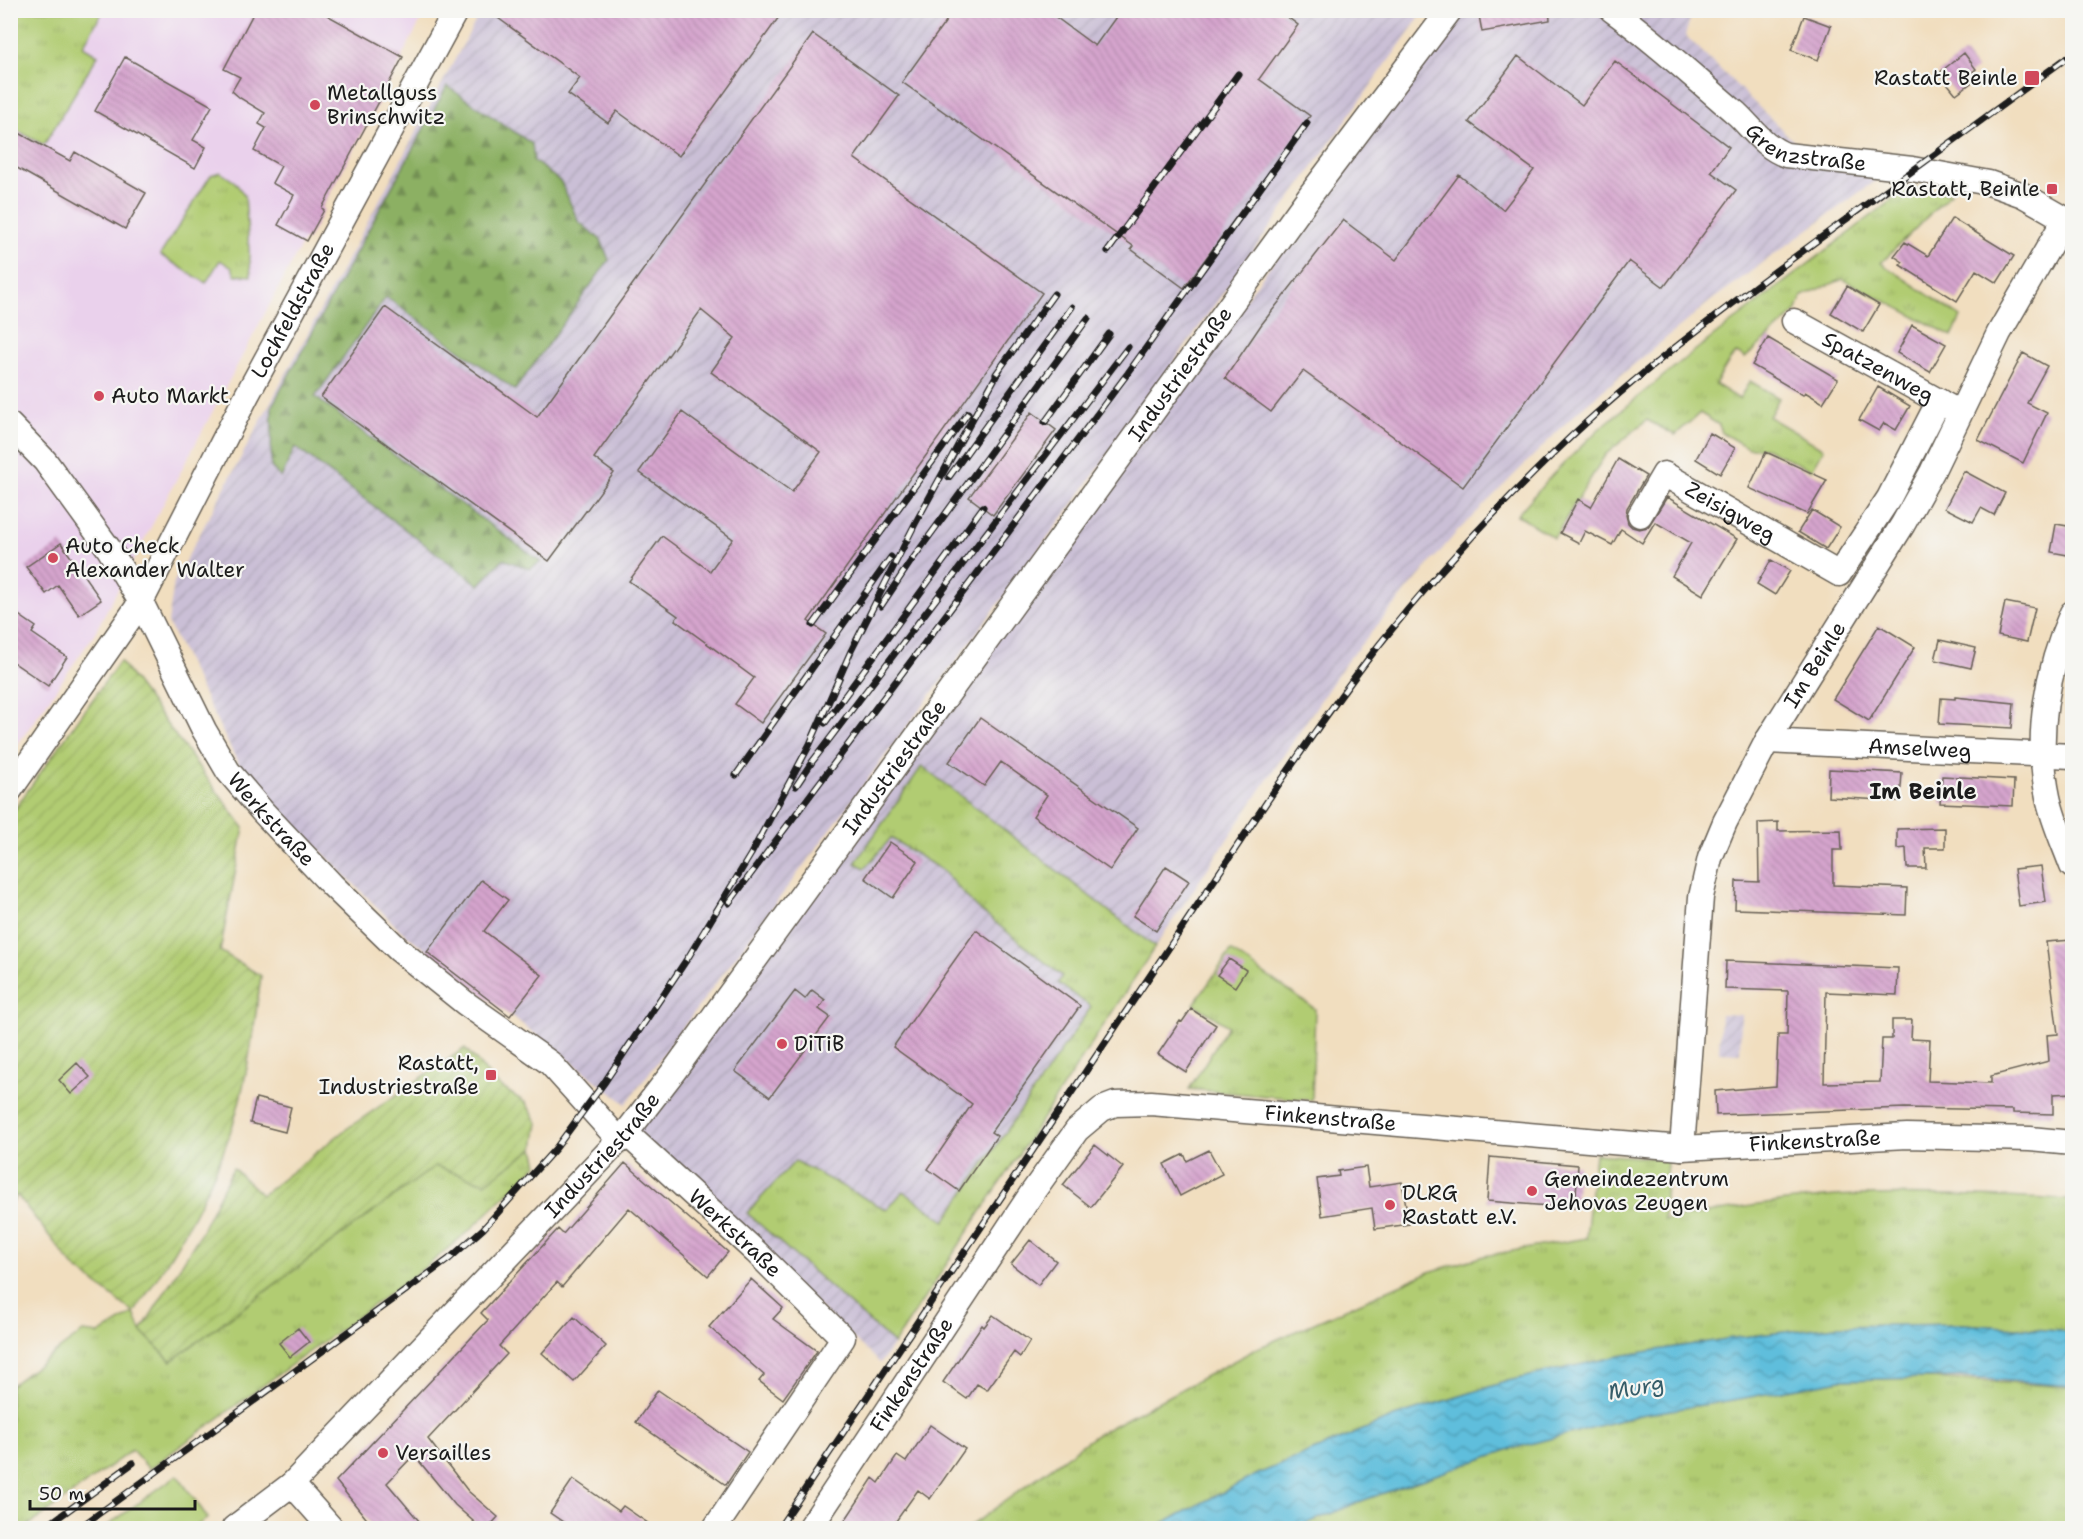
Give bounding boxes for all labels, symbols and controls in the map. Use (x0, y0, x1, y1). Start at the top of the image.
place label: Rastatt Beinle (1874, 64, 2018, 92)
marker: Rastatt Beinle (2023, 69, 2041, 87)
place label: Metallguss Brinschwitz (327, 79, 445, 131)
marker: Metallguss Brinschwitz (308, 98, 322, 112)
street label: Grenzstraße (1739, 117, 1868, 178)
place label: Rastatt, Beinle (1891, 175, 2040, 203)
marker: Rastatt, Beinle (2045, 182, 2059, 196)
street label: Lochfeldstraße (245, 237, 341, 383)
street label: Industriestraße (1122, 301, 1239, 447)
street label: Spatzenweg (1817, 325, 1939, 410)
place label: Auto Markt (111, 382, 229, 410)
marker: Auto Markt (92, 389, 106, 403)
street label: Zeisigweg (1680, 475, 1781, 549)
place label: Auto Check Alexander Walter (65, 532, 245, 584)
marker: Auto Check Alexander Walter (46, 551, 60, 565)
street label: Im Beinle (1777, 616, 1852, 713)
street label: Industriestraße (836, 694, 953, 840)
street label: Amselweg (1867, 732, 1972, 765)
street label: Werkstraße (221, 766, 321, 872)
district label: Im Beinle (1869, 777, 1977, 806)
place label: DiTiB (794, 1030, 844, 1058)
marker: DiTiB (775, 1037, 789, 1051)
place label: Rastatt, Industriestraße (319, 1049, 479, 1101)
marker: Rastatt, Industriestraße (484, 1068, 498, 1082)
street label: Industriestraße (538, 1087, 666, 1224)
street label: Finkenstraße (1264, 1099, 1397, 1138)
street label: Finkenstraße (1748, 1123, 1882, 1158)
place label: Gemeindezentrum Jehovas Zeugen (1544, 1165, 1729, 1217)
place label: DLRG Rastatt e.V. (1402, 1179, 1517, 1231)
street label: Werkstraße (682, 1183, 788, 1284)
marker: Gemeindezentrum Jehovas Zeugen (1525, 1184, 1539, 1198)
marker: DLRG Rastatt e.V. (1383, 1198, 1397, 1212)
street label: Finkenstraße (864, 1312, 960, 1437)
water label: Murg (1606, 1368, 1667, 1407)
place label: Versailles (395, 1439, 491, 1467)
marker: Versailles (376, 1446, 390, 1460)
scale bar (30, 1473, 195, 1511)
text: 50 m (39, 1482, 84, 1506)

